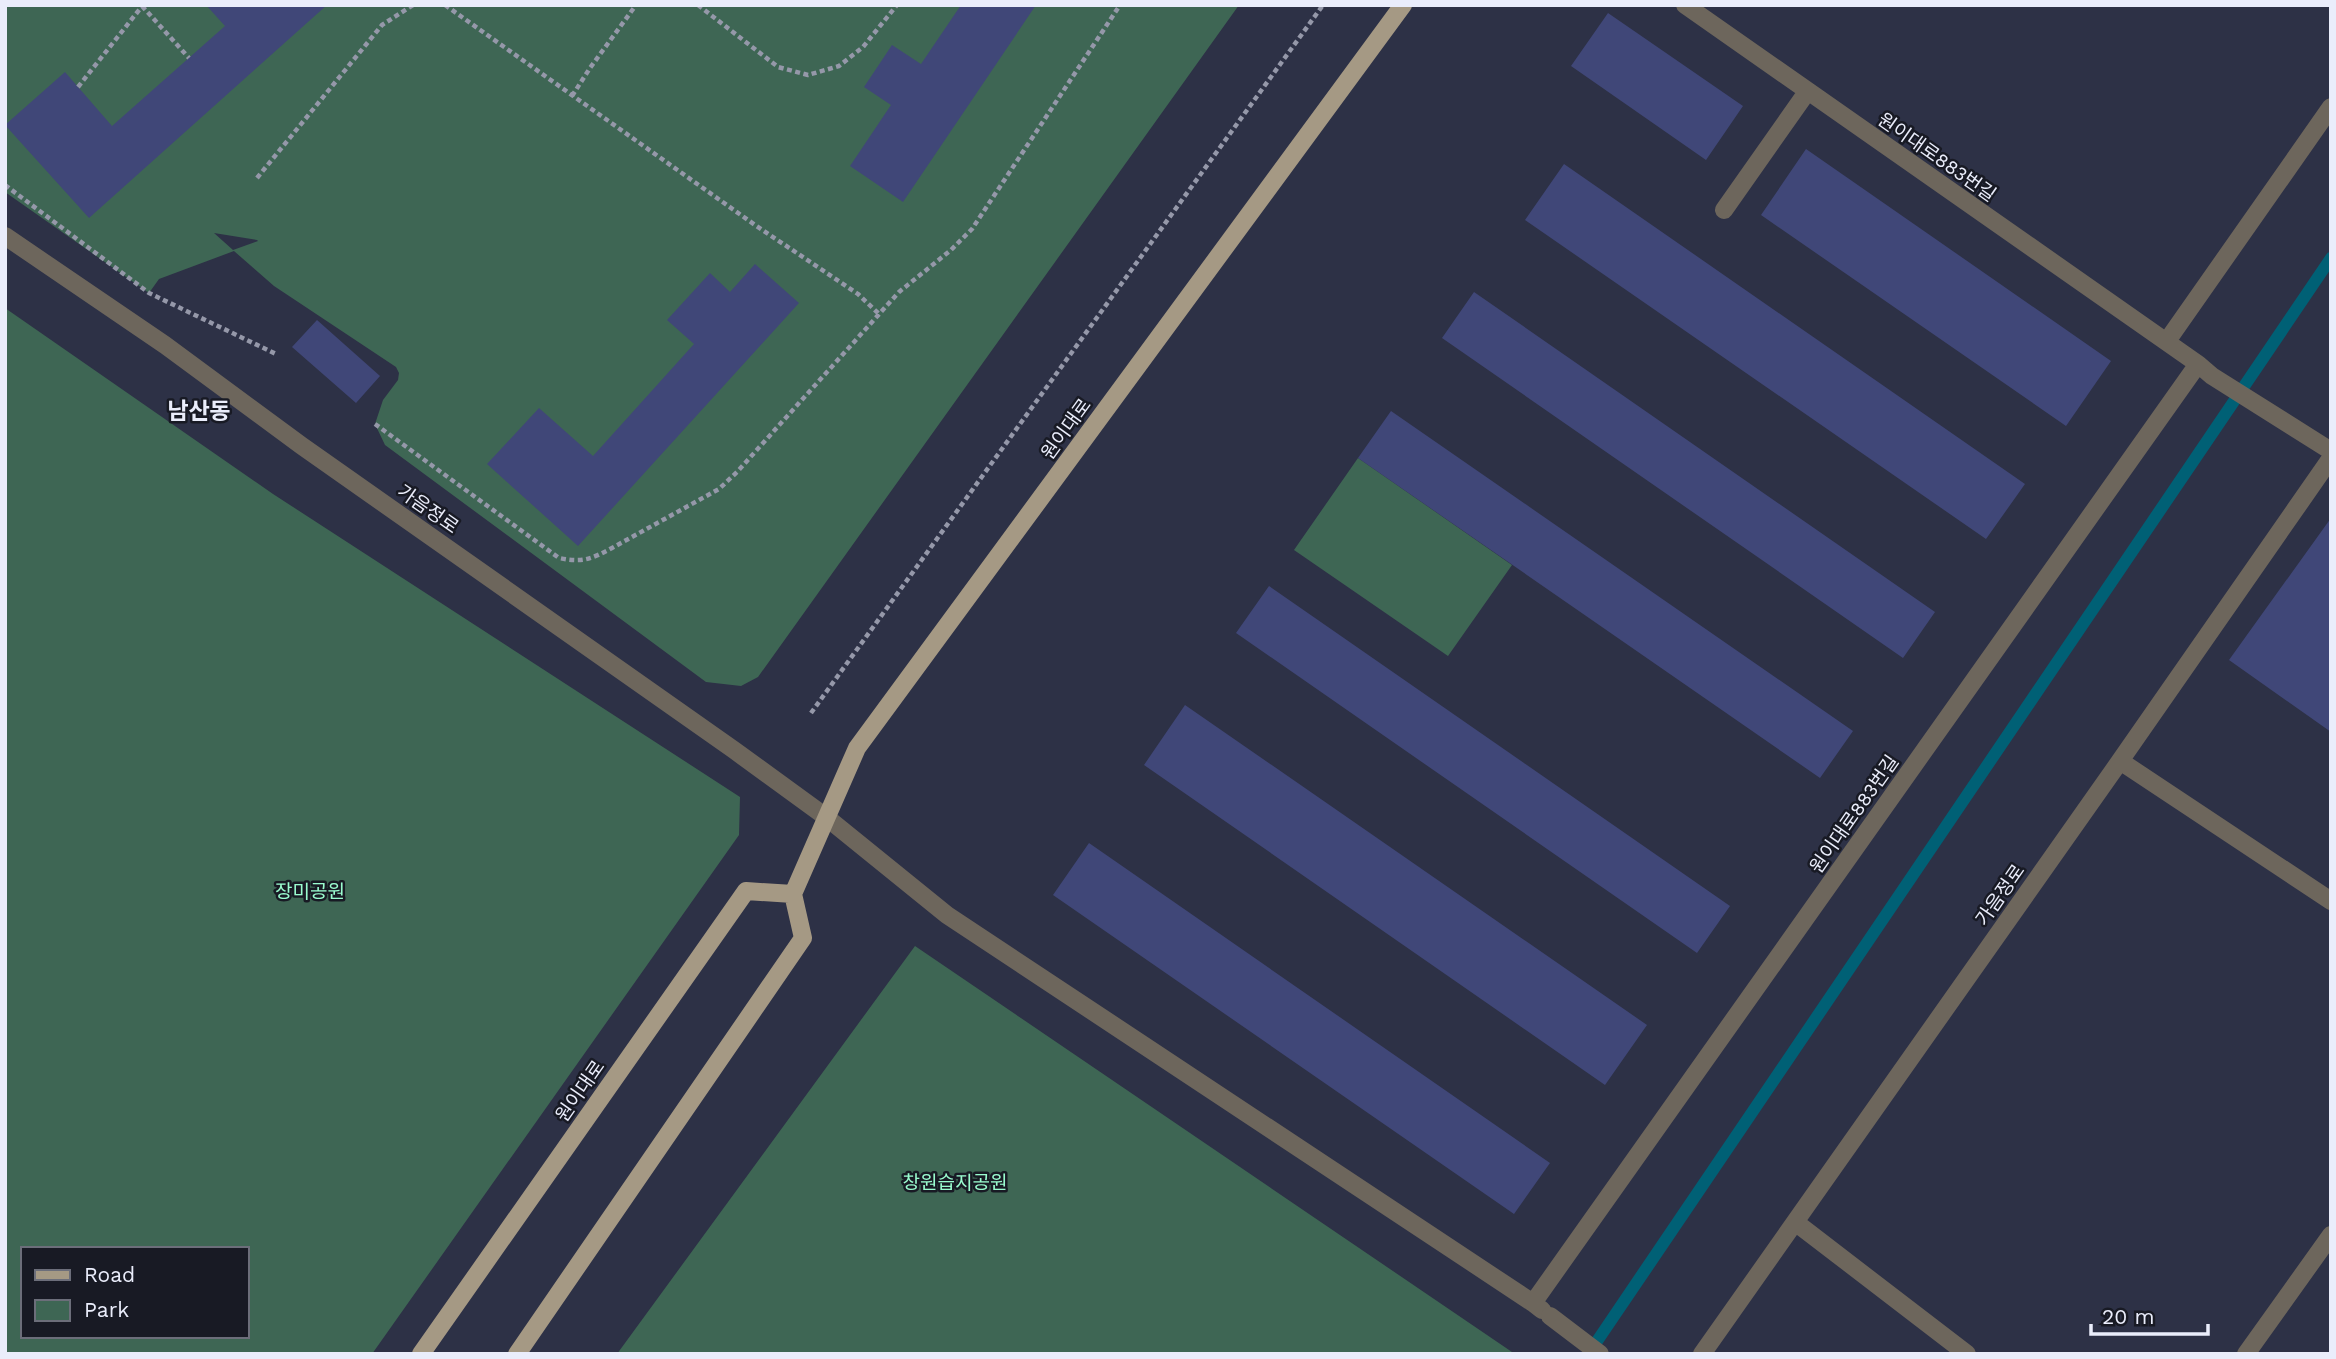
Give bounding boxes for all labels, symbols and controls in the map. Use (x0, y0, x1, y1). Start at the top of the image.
street label: 원이대로883번길 (1873, 108, 2001, 206)
street label: 원이대로 (1036, 394, 1096, 464)
district label: 남산동 (167, 398, 231, 425)
street label: 가음정로 (393, 480, 463, 538)
street label: 원이대로883번길 (1805, 750, 1903, 878)
street label: 가음정로 (1971, 860, 2029, 930)
park label: 장미공원 (275, 880, 345, 903)
street label: 원이대로 (551, 1056, 609, 1126)
park label: 창원습지공원 (903, 1171, 1007, 1194)
legend (21, 1247, 248, 1338)
text: Road (84, 1262, 135, 1287)
scale bar (2091, 1292, 2208, 1336)
text: Park (84, 1297, 129, 1322)
text: 20 m (2102, 1304, 2154, 1329)

